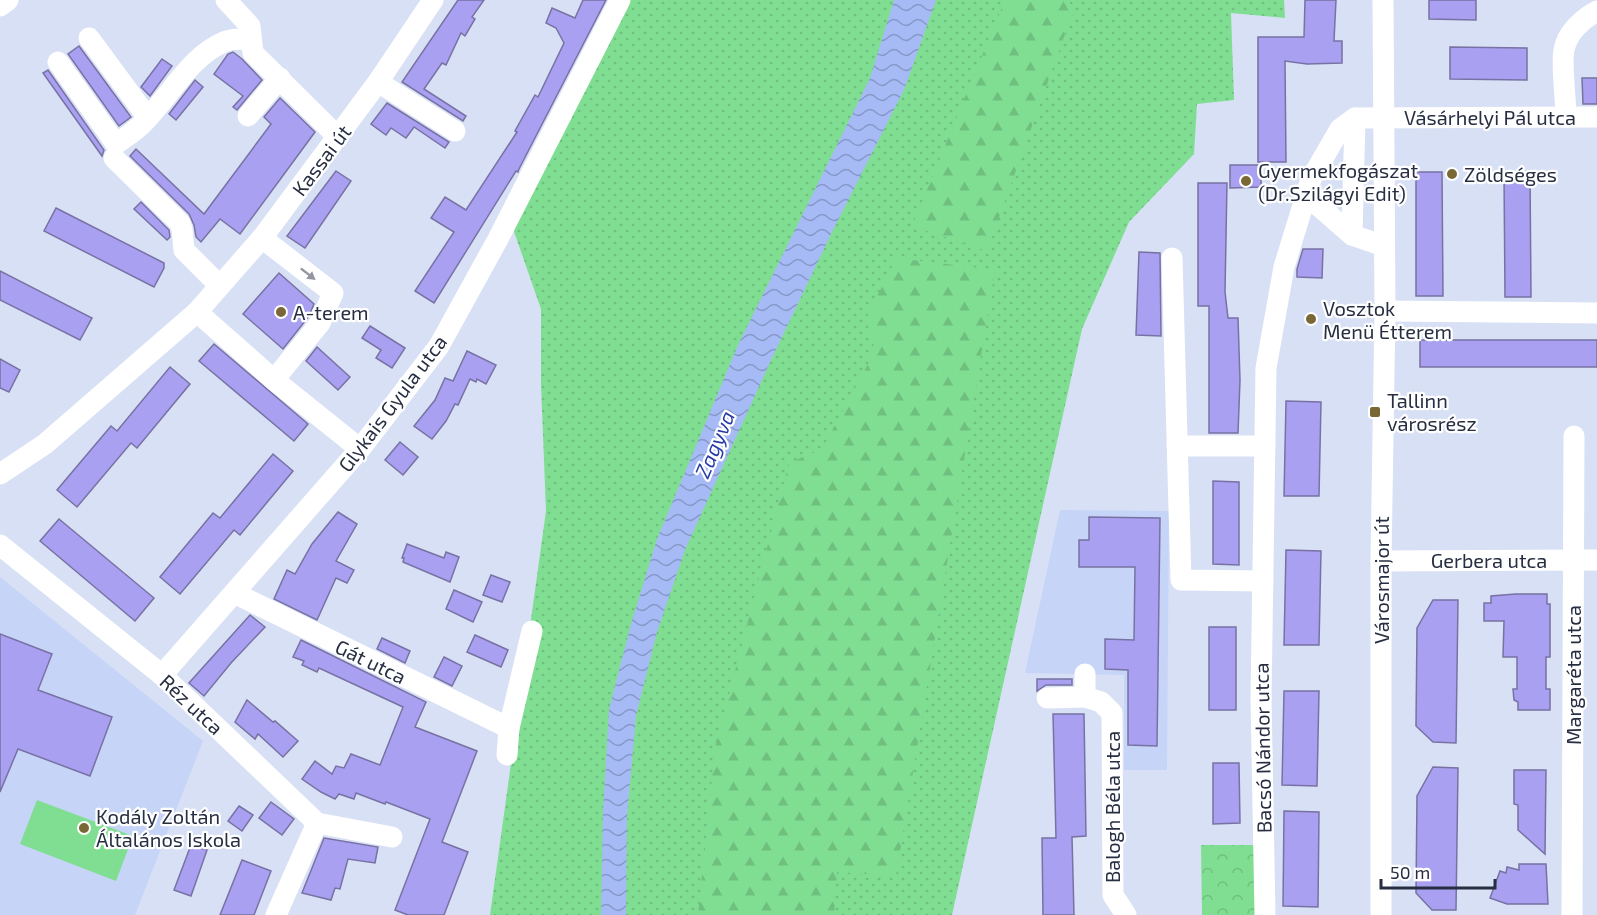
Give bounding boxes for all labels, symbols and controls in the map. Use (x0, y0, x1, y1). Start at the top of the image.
street label: Vásárhelyi Pál utca (1404, 105, 1576, 129)
street label: Kassai út (287, 120, 356, 200)
place label: Gyermekfogászat (Dr.Szilágyi Edit) (1258, 158, 1418, 205)
place label: Zöldséges (1464, 162, 1557, 186)
marker: Zöldséges (1445, 167, 1459, 181)
marker: Gyermekfogászat (Dr.Szilágyi Edit) (1239, 174, 1253, 188)
one-way arrow (301, 268, 316, 280)
place label: Vosztok Menü Étterem (1323, 296, 1452, 343)
place label: A-terem (293, 300, 369, 324)
marker: A-terem (274, 305, 288, 319)
marker: Vosztok Menü Étterem (1304, 312, 1318, 326)
street label: Glykais Gyula utca (333, 330, 451, 476)
place label: Tallinn városrész (1387, 388, 1477, 435)
marker: Tallinn városrész (1368, 405, 1382, 419)
water label: Zagyva (689, 407, 740, 482)
street label: Városmajor út (1369, 516, 1393, 644)
street label: Gerbera utca (1431, 548, 1547, 572)
street label: Margaréta utca (1561, 605, 1585, 745)
street label: Gát utca (332, 634, 410, 688)
street label: Bacsó Nándor utca (1249, 663, 1275, 833)
street label: Réz utca (155, 669, 229, 739)
street label: Balogh Béla utca (1100, 731, 1124, 883)
place label: Kodály Zoltán Általános Iskola (96, 804, 241, 851)
marker: Kodály Zoltán Általános Iskola (77, 821, 91, 835)
scale bar (1381, 852, 1495, 890)
text: 50 m (1390, 861, 1430, 883)

